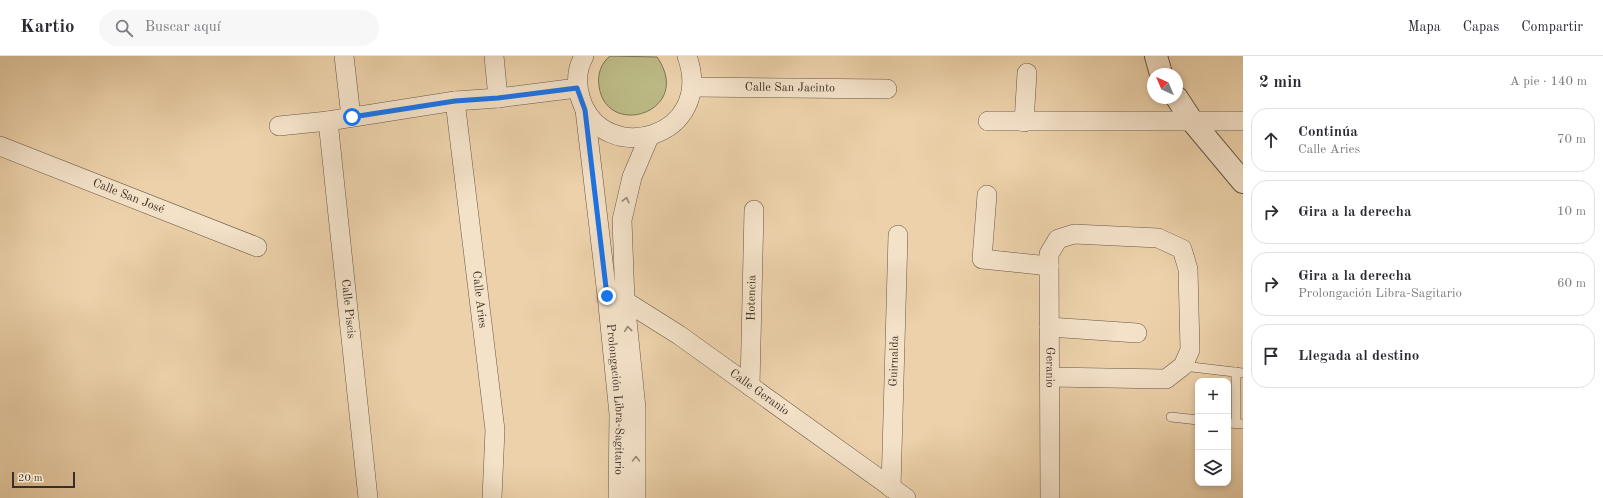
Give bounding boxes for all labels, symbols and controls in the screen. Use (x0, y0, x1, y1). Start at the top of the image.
search box (99, 10, 379, 46)
icon: search (113, 17, 135, 39)
text: Kartio (20, 18, 75, 37)
text: Buscar aquí (145, 20, 221, 35)
text: Mapa (1408, 20, 1441, 34)
text: Capas (1463, 20, 1499, 34)
text: Compartir (1521, 20, 1583, 34)
north arrow (1147, 68, 1183, 104)
text: 2 min (1259, 74, 1302, 91)
text: A pie · 140 m (1510, 75, 1587, 88)
street label: Calle San Jacinto (745, 82, 835, 94)
route start (343, 108, 361, 126)
text: Continúa (1298, 125, 1358, 140)
icon: ahead (1260, 129, 1282, 151)
text: 70 m (1557, 133, 1586, 146)
text: Calle Aries (1298, 143, 1360, 156)
street label: Calle San José (91, 177, 166, 216)
one-way arrow (622, 197, 630, 203)
icon: right (1260, 201, 1282, 223)
text: Gira a la derecha (1298, 205, 1412, 220)
text: 10 m (1557, 205, 1586, 218)
text: Gira a la derecha (1298, 269, 1412, 284)
street label: Calle Aries (470, 270, 489, 329)
icon: right (1260, 273, 1282, 295)
street label: Hotencia (745, 275, 759, 321)
text: 60 m (1557, 277, 1586, 290)
street label: Calle Piscis (339, 279, 357, 339)
route end (598, 287, 616, 305)
text: Prolongación Libra-Sagitario (1298, 287, 1462, 300)
street label: Prolongación Libra-Sagitario (604, 323, 625, 475)
one-way arrow (624, 326, 633, 332)
street label: Guirnalda (888, 335, 901, 387)
icon: arrive (1260, 345, 1282, 367)
street label: Geranio (1043, 347, 1056, 388)
text: Llegada al destino (1298, 349, 1419, 364)
street label: Calle Geranio (727, 367, 791, 418)
map controls (1195, 378, 1231, 486)
button: + (1195, 378, 1231, 414)
button: − (1195, 414, 1231, 450)
button: layers (1195, 450, 1231, 486)
one-way arrow (632, 456, 640, 462)
scale bar (12, 470, 75, 489)
text: 20 m (18, 473, 43, 484)

